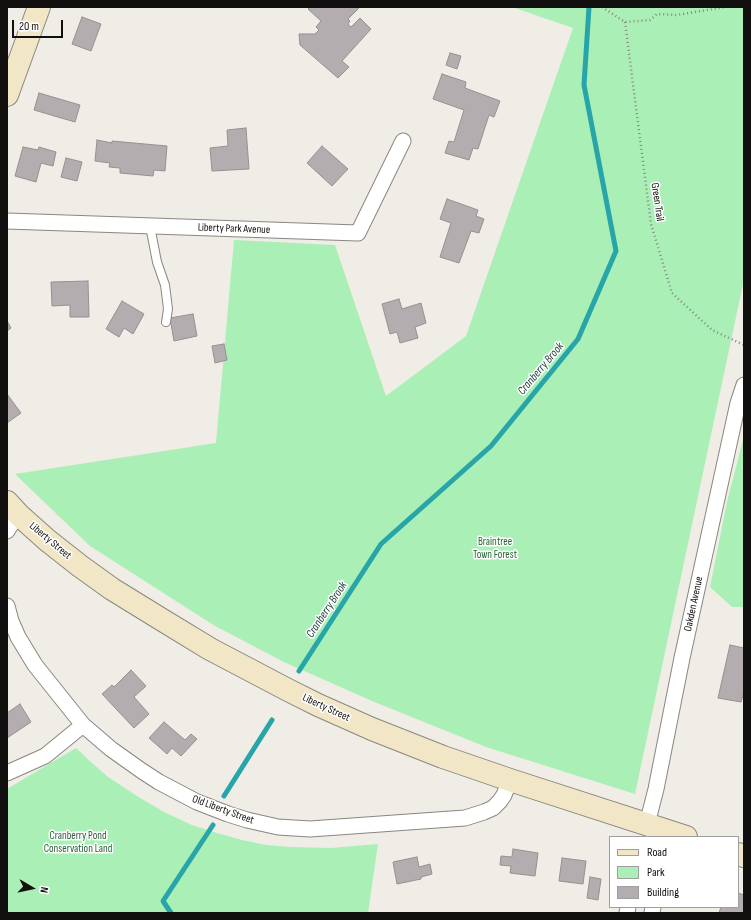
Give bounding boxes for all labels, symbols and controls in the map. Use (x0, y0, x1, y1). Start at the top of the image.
scale bar (14, 12, 65, 38)
text: 20 m (19, 19, 39, 34)
street label: Green Trail (648, 182, 666, 222)
street label: Liberty Park Avenue (198, 221, 270, 237)
water label: Cranberry Brook (515, 340, 567, 398)
street label: Liberty Street (26, 520, 74, 562)
park label: Braintree Town Forest (473, 535, 517, 561)
street label: Oakden Avenue (682, 575, 706, 633)
water label: Cranberry Brook (303, 579, 351, 641)
street label: Liberty Street (300, 691, 352, 725)
street label: Old Liberty Street (190, 793, 256, 827)
park label: Cranberry Pond Conservation Land (44, 829, 112, 855)
legend (609, 836, 739, 908)
text: Road (647, 845, 667, 860)
text: Park (647, 865, 665, 880)
north arrow (12, 868, 52, 908)
text: Building (647, 885, 679, 900)
text: N (37, 886, 51, 894)

